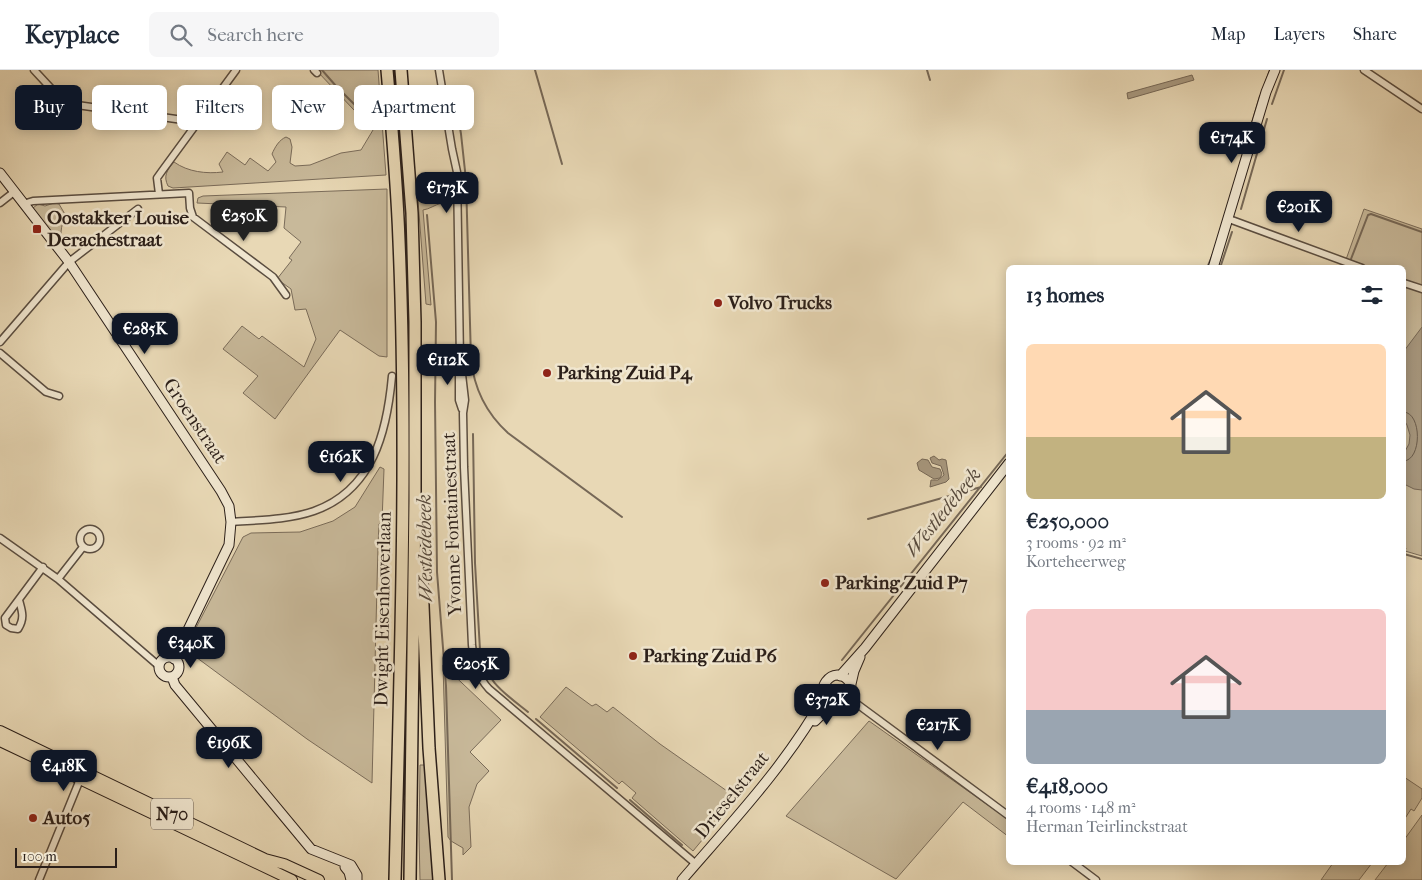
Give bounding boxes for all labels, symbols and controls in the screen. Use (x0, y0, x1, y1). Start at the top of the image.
search box (149, 12, 499, 57)
text: Keyplace (25, 21, 119, 49)
icon: search (167, 21, 195, 49)
text: Search here (207, 24, 304, 46)
text: Map (1211, 24, 1245, 45)
text: Layers (1273, 24, 1325, 45)
text: Share (1353, 24, 1397, 45)
chip: Buy (15, 85, 82, 130)
chip: Rent (92, 85, 167, 130)
chip: Filters (177, 85, 262, 130)
chip: New (272, 85, 344, 130)
chip: Apartment (354, 85, 474, 130)
pin: €174K (1197, 122, 1267, 164)
text: €174K (1210, 128, 1254, 147)
pin: €173K (412, 172, 482, 214)
text: €173K (426, 178, 468, 197)
pin: €201K (1264, 190, 1334, 233)
text: €201K (1277, 197, 1321, 216)
pin: €250K (209, 200, 279, 242)
text: €250K (221, 206, 267, 225)
place label: Oostakker Louise Derachestraat (47, 207, 189, 251)
marker: Oostakker Louise Derachestraat (31, 223, 43, 235)
icon: filters (1358, 281, 1386, 309)
text: 13 homes (1026, 283, 1104, 307)
place label: Volvo Trucks (727, 292, 832, 314)
marker: Volvo Trucks (712, 297, 724, 309)
pin: €285K (110, 312, 180, 355)
text: €285K (123, 319, 167, 338)
pin: €112K (413, 344, 483, 386)
text: €112K (428, 350, 468, 369)
place label: Parking Zuid P4 (557, 362, 693, 384)
marker: Parking Zuid P4 (541, 367, 553, 379)
street label: Groenstraat (159, 374, 232, 468)
icon: home (1161, 377, 1251, 467)
street label: Yvonne Fontainestraat (438, 432, 466, 617)
pin: €162K (306, 440, 376, 483)
text: €162K (319, 447, 363, 466)
water label: Westledebeek (900, 463, 986, 561)
water label: Westledebeek (413, 494, 437, 602)
text: €250,000 (1026, 509, 1109, 533)
street label: Dwight Eisenhowerlaan (370, 511, 396, 707)
text: 3 rooms · 92 m² (1026, 533, 1126, 552)
text: Korteheerweg (1026, 552, 1126, 571)
place label: Parking Zuid P7 (835, 572, 968, 594)
marker: Parking Zuid P7 (819, 577, 831, 589)
pin: €340K (156, 626, 226, 669)
text: €340K (168, 633, 214, 652)
icon: home (1161, 642, 1251, 732)
place label: Parking Zuid P6 (643, 645, 778, 667)
pin: €205K (441, 648, 511, 690)
marker: Parking Zuid P6 (627, 650, 639, 662)
text: €205K (453, 654, 499, 673)
pin: €372K (792, 684, 862, 726)
text: €372K (805, 690, 849, 709)
pin: €217K (903, 708, 973, 751)
text: €217K (917, 715, 959, 734)
pin: €196K (194, 726, 264, 769)
text: €196K (207, 733, 251, 752)
street label: Drieselstraat (690, 747, 774, 843)
pin: €418K (29, 750, 99, 792)
text: €418K (42, 756, 86, 775)
text: €418,000 (1026, 774, 1108, 798)
text: 4 rooms · 148 m² (1026, 798, 1135, 817)
road number: N70 (151, 799, 193, 830)
place label: Auto5 (42, 807, 90, 829)
marker: Auto5 (27, 812, 39, 824)
text: Herman Teirlinckstraat (1026, 817, 1188, 836)
scale bar (15, 845, 118, 868)
text: 100 m (22, 848, 57, 865)

